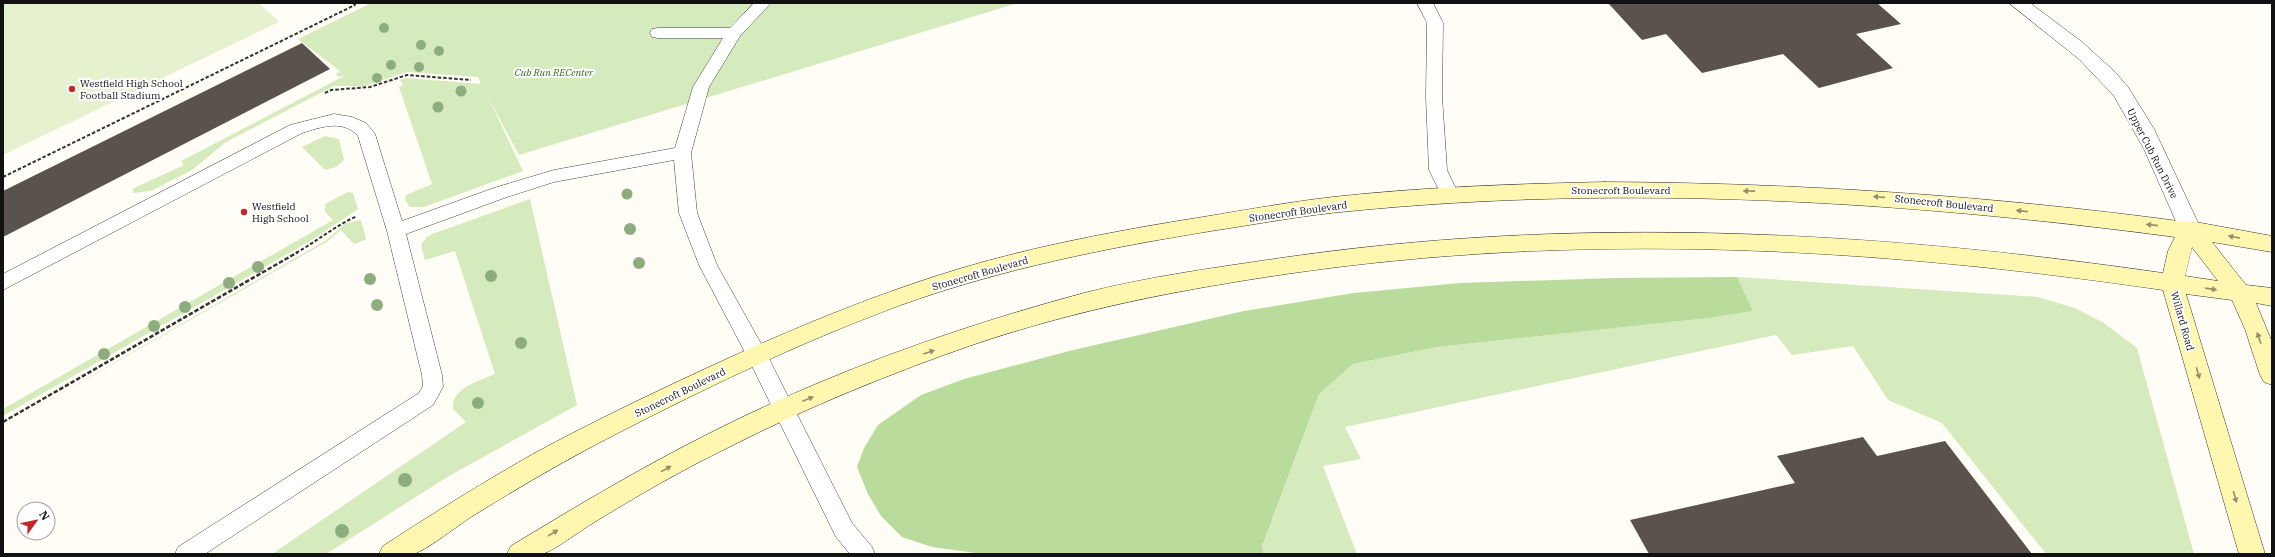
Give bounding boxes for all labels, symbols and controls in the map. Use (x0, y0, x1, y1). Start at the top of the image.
park label: Cub Run RECenter (515, 66, 594, 79)
place label: Westfield High School Football Stadium (80, 77, 183, 102)
marker: Westfield High School Football Stadium (67, 84, 77, 94)
street label: Upper Cub Run Drive (2124, 106, 2181, 201)
street label: Stonecroft Boulevard (1571, 184, 1671, 197)
one-way arrow (1742, 188, 1755, 194)
street label: Stonecroft Boulevard (1894, 192, 1994, 215)
one-way arrow (1873, 194, 1885, 201)
street label: Stonecroft Boulevard (1248, 198, 1348, 225)
place label: Westfield High School (252, 200, 309, 225)
marker: Westfield High School (239, 207, 249, 217)
one-way arrow (2016, 208, 2028, 214)
one-way arrow (2146, 222, 2158, 228)
one-way arrow (2227, 234, 2240, 240)
street label: Stonecroft Boulevard (931, 254, 1030, 293)
one-way arrow (2205, 286, 2217, 292)
street label: Willard Road (2168, 290, 2197, 352)
one-way arrow (2256, 332, 2262, 344)
one-way arrow (923, 349, 935, 355)
street label: Stonecroft Boulevard (633, 365, 728, 420)
one-way arrow (2195, 367, 2201, 379)
one-way arrow (802, 396, 814, 402)
one-way arrow (660, 465, 672, 472)
one-way arrow (2232, 492, 2238, 504)
north arrow (16, 501, 56, 541)
text: N (36, 508, 53, 523)
one-way arrow (547, 530, 559, 537)

